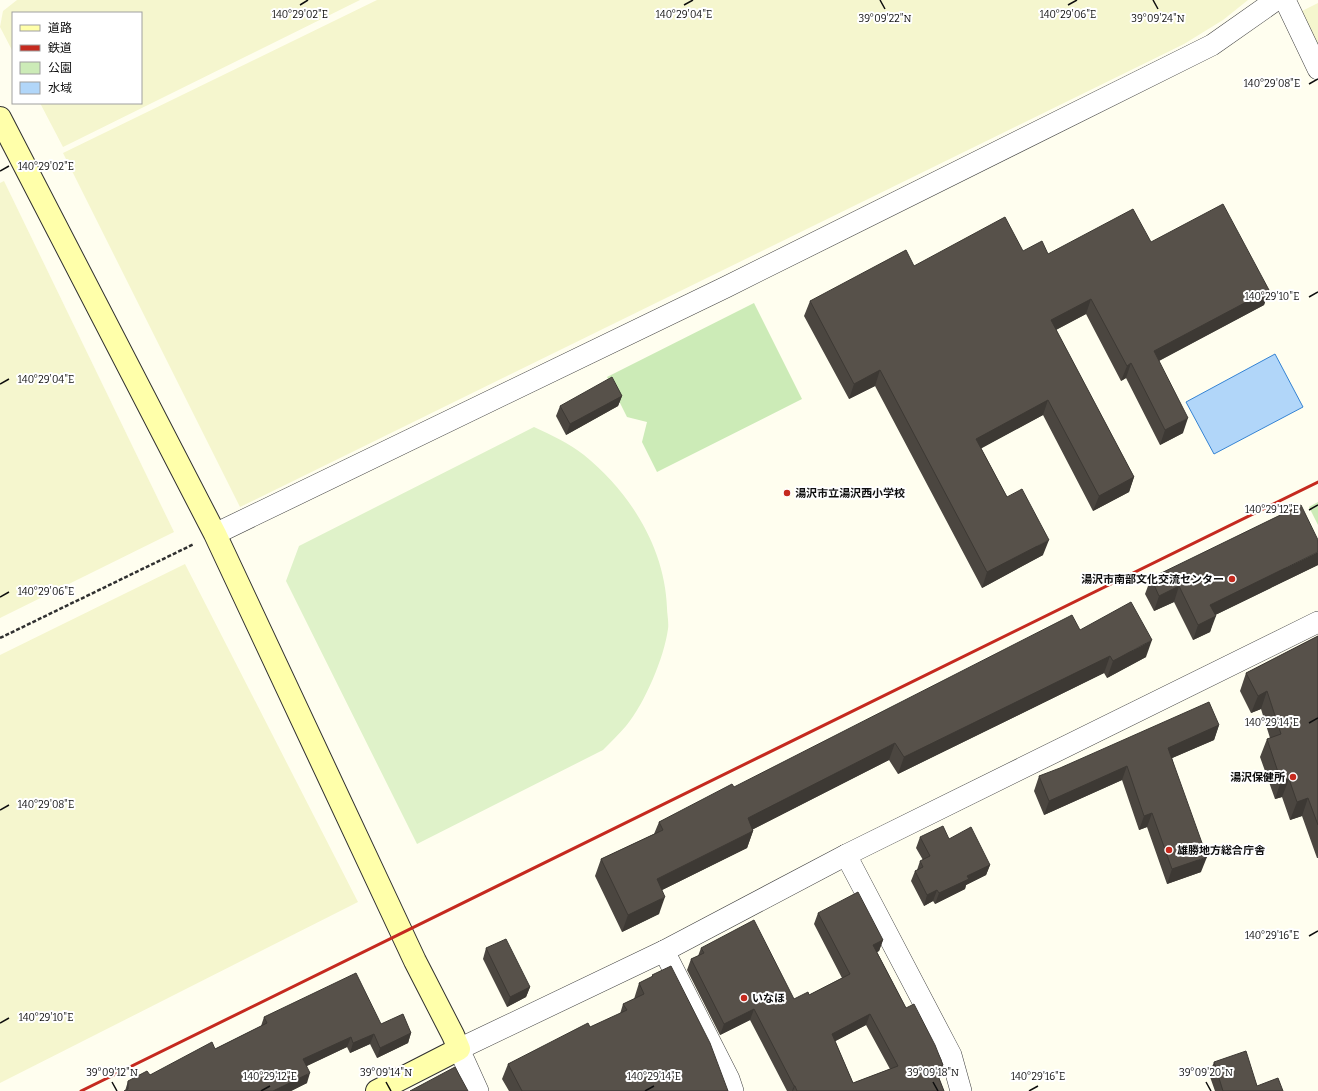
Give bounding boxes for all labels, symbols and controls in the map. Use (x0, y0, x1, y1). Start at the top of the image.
text: 140°29'02"E (272, 9, 328, 21)
text: 140°29'04"E (656, 9, 712, 21)
text: 140°29'06"E (1040, 9, 1096, 21)
legend (12, 12, 142, 104)
text: 39°09'22"N (858, 13, 912, 25)
text: 39°09'24"N (1131, 13, 1185, 25)
text: 道路 (48, 21, 72, 35)
text: 鉄道 (48, 41, 72, 55)
text: 公園 (48, 61, 72, 75)
text: 140°29'08"E (1244, 78, 1300, 90)
text: 水域 (48, 81, 72, 95)
text: 140°29'02"E (18, 161, 74, 173)
text: 140°29'10"E (1245, 291, 1299, 303)
text: 140°29'04"E (18, 374, 74, 386)
place label: 湯沢市立湯沢西小学校 (795, 487, 905, 500)
marker: 湯沢市立湯沢西小学校 (782, 488, 792, 498)
text: 140°29'12"E (1245, 504, 1299, 516)
place label: 湯沢市南部文化交流センター (1081, 573, 1224, 586)
marker: 湯沢市南部文化交流センター (1227, 574, 1237, 584)
text: 140°29'06"E (18, 586, 74, 598)
text: 140°29'14"E (1245, 717, 1299, 729)
place label: 湯沢保健所 (1230, 771, 1285, 784)
marker: 湯沢保健所 (1288, 772, 1298, 782)
text: 140°29'08"E (18, 799, 74, 811)
place label: 雄勝地方総合庁舎 (1177, 844, 1266, 857)
marker: 雄勝地方総合庁舎 (1164, 845, 1174, 855)
text: 140°29'16"E (1245, 930, 1299, 942)
place label: いなほ (752, 992, 785, 1005)
marker: いなほ (739, 993, 749, 1003)
text: 140°29'10"E (19, 1012, 73, 1024)
text: 39°09'12"N (86, 1067, 138, 1079)
text: 39°09'14"N (360, 1067, 412, 1079)
text: 39°09'18"N (907, 1067, 959, 1079)
text: 39°09'20"N (1179, 1067, 1233, 1079)
text: 140°29'12"E (243, 1071, 297, 1083)
text: 140°29'14"E (627, 1071, 681, 1083)
text: 140°29'16"E (1011, 1071, 1065, 1083)

